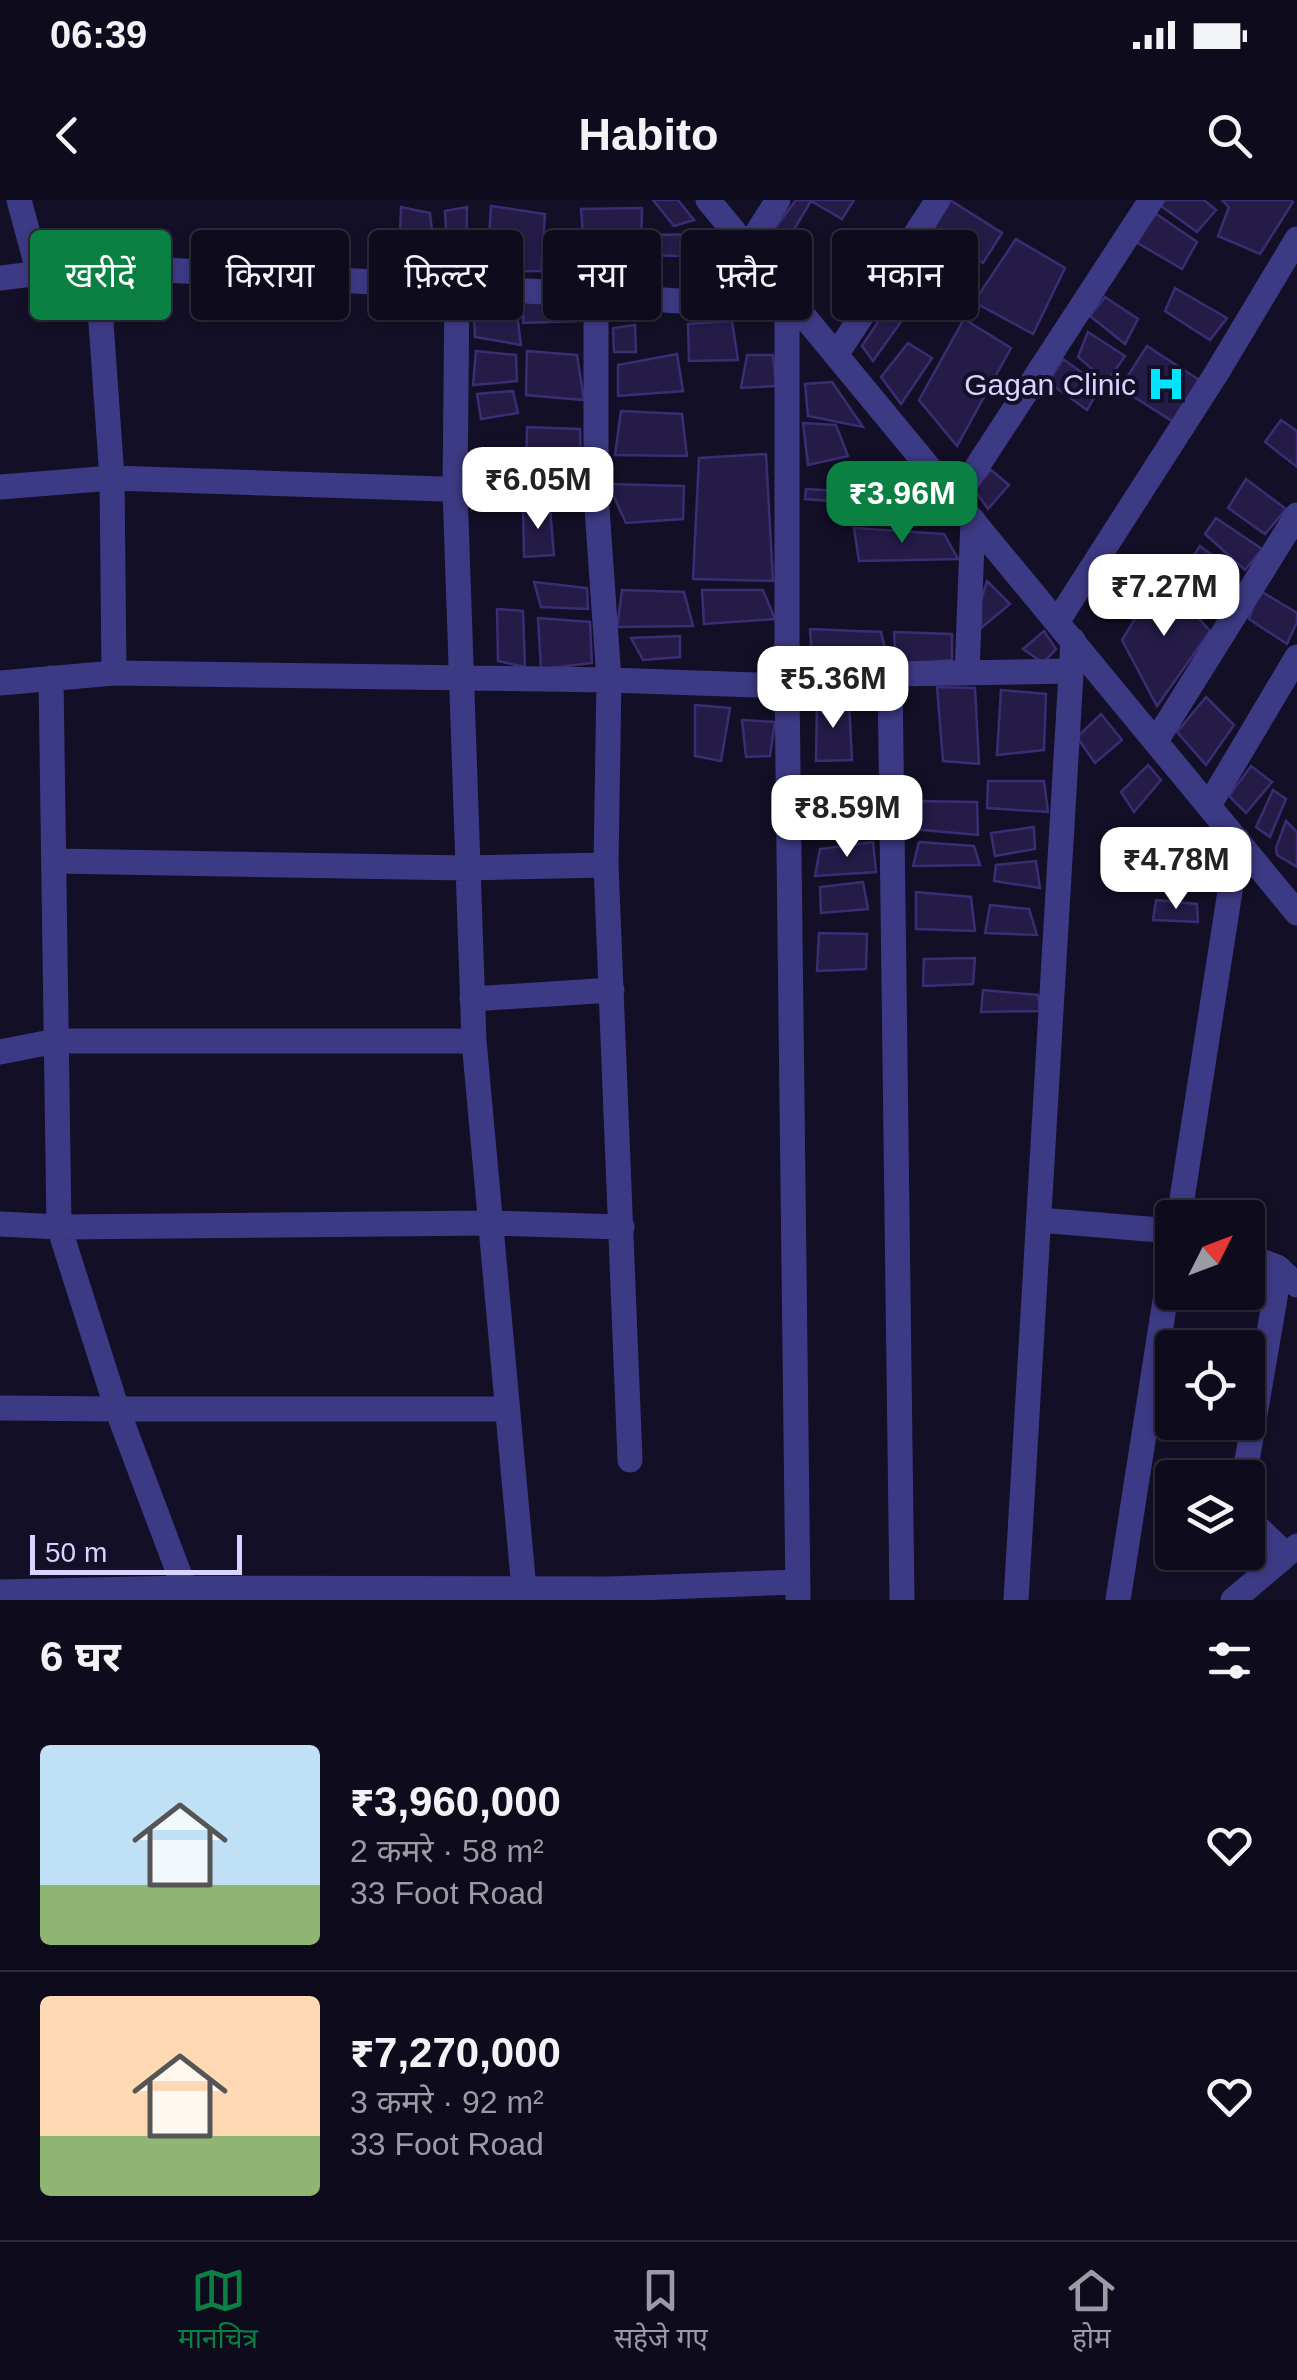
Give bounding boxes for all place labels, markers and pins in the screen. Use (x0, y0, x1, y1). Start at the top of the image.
hospital icon: Gagan Clinic (1145, 363, 1187, 405)
place label: Gagan Clinic (964, 368, 1136, 401)
pin: ₹6.05M (457, 447, 619, 532)
pin: ₹3.96M (821, 461, 983, 546)
pin: ₹7.27M (1083, 554, 1245, 639)
pin: ₹5.36M (752, 646, 914, 731)
pin: ₹8.59M (766, 775, 928, 860)
pin: ₹4.78M (1095, 827, 1257, 912)

